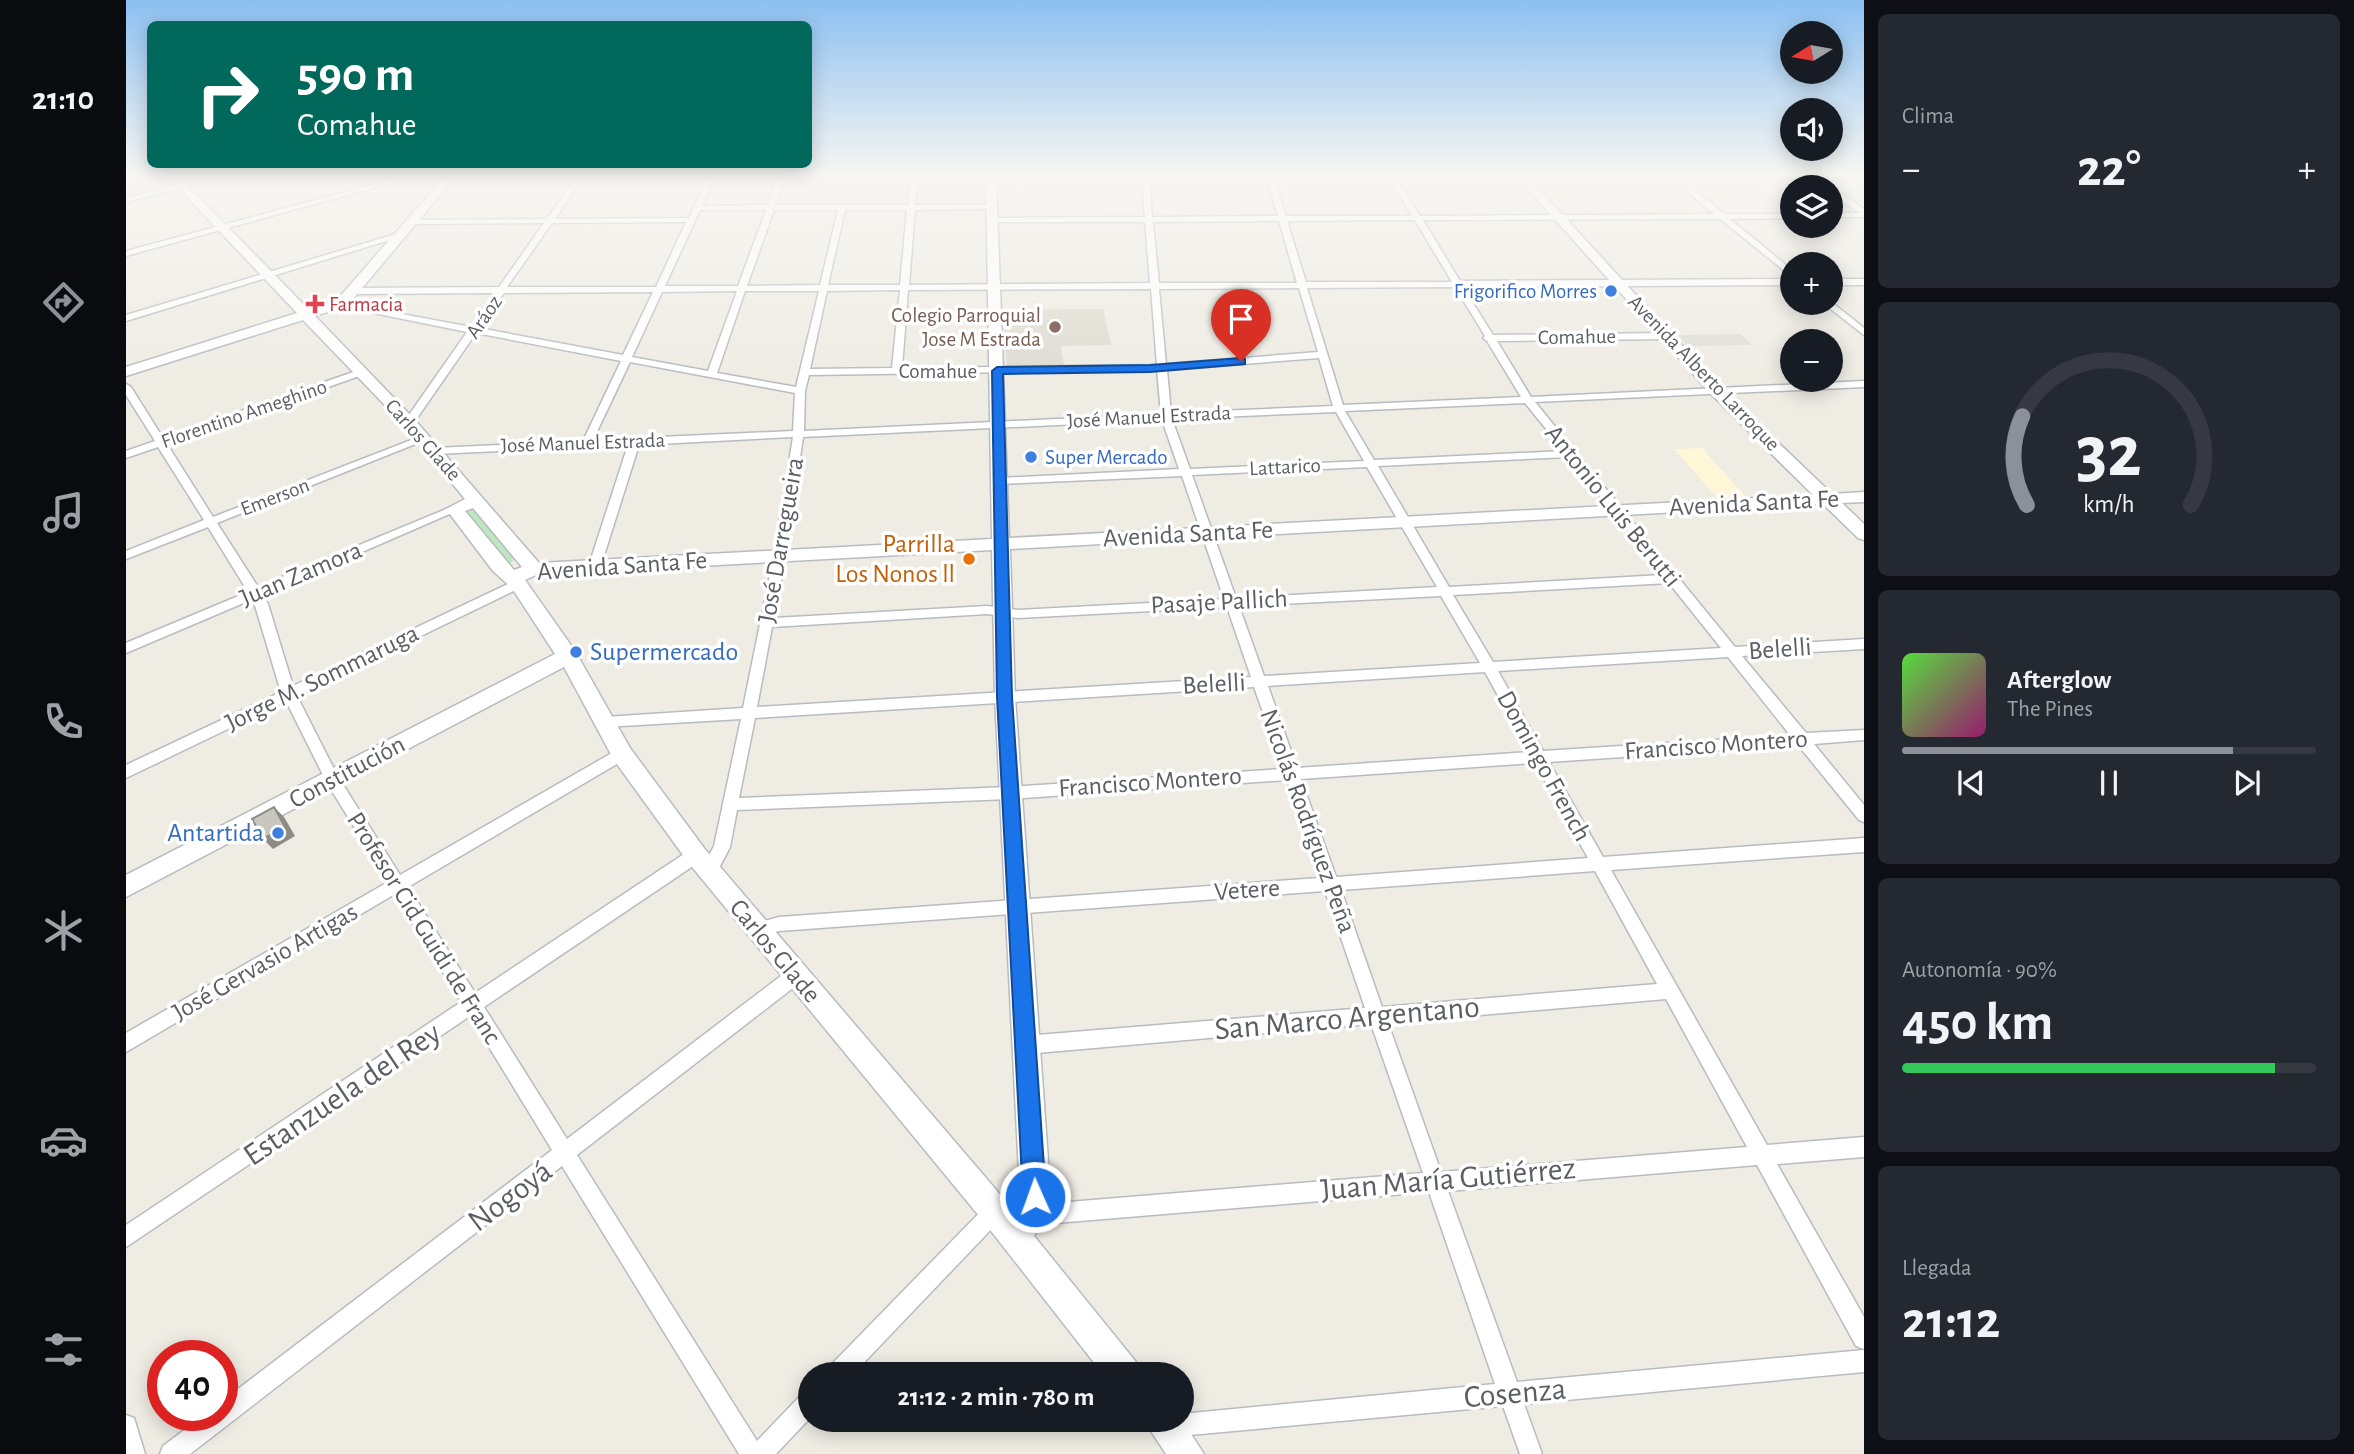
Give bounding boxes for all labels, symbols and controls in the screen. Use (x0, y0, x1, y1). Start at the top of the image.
north arrow (1780, 21, 1843, 84)
map controls (1780, 21, 1843, 392)
icon: right (182, 49, 273, 140)
text: 590 m (297, 51, 414, 100)
text: 21:10 (32, 83, 94, 115)
button: sound (1780, 98, 1843, 161)
text: Clima (1902, 105, 1954, 128)
text: Comahue (297, 109, 416, 141)
text: 22° (2077, 143, 2141, 195)
text: − (1902, 151, 1920, 189)
text: + (2298, 151, 2316, 189)
button: layers (1780, 175, 1843, 238)
button: + (1780, 252, 1843, 315)
icon: directions (39, 278, 88, 327)
place label: Frigorifico Morres (1454, 281, 1597, 302)
marker: Frigorifico Morres (1603, 283, 1619, 299)
pin (1211, 289, 1271, 361)
street label: Avenida Alberto Larroque (1624, 291, 1784, 455)
street label: Aráoz (462, 292, 506, 342)
place label: Farmacia (329, 294, 403, 315)
marker: Farmacia (307, 296, 323, 312)
icon: arrive (1222, 300, 1260, 338)
place label: Colegio Parroquial Jose M Estrada (891, 305, 1041, 350)
marker: Colegio Parroquial Jose M Estrada (1047, 319, 1063, 335)
street label: Comahue (1538, 326, 1616, 348)
button: − (1780, 329, 1843, 392)
street label: Comahue (899, 361, 977, 382)
street label: Florentino Ameghino (158, 376, 330, 452)
street label: Carlos Glade (381, 395, 465, 485)
street label: José Manuel Estrada (1066, 402, 1232, 432)
text: 32 (2076, 417, 2142, 490)
street label: Antonio Luis Berutti (1540, 420, 1686, 592)
street label: José Manuel Estrada (500, 430, 666, 456)
place label: Super Mercado (1045, 447, 1168, 468)
marker: Super Mercado (1023, 449, 1039, 465)
street label: José Darregueira (754, 455, 808, 625)
street label: Lattarico (1249, 455, 1321, 479)
street label: Emerson (238, 474, 312, 520)
street label: Avenida Santa Fe (1668, 486, 1840, 520)
icon: music (39, 488, 88, 537)
text: km/h (2083, 492, 2135, 517)
street label: Avenida Santa Fe (1102, 517, 1274, 551)
place label: Parrilla Los Nonos ll (835, 531, 955, 587)
street label: Juan Zamora (236, 537, 366, 611)
street label: Avenida Santa Fe (536, 547, 708, 585)
marker: Parrilla Los Nonos ll (961, 551, 977, 567)
street label: Pasaje Pallich (1150, 585, 1288, 619)
street label: Jorge M. Sommaruga (221, 620, 423, 736)
street label: Belelli (1748, 634, 1812, 664)
place label: Supermercado (590, 639, 738, 665)
marker: Supermercado (568, 644, 584, 660)
text: Afterglow (2007, 667, 2111, 693)
street label: Belelli (1182, 669, 1246, 699)
street label: Domingo French (1492, 687, 1596, 845)
icon: phone (39, 697, 88, 746)
text: The Pines (2007, 698, 2093, 721)
street label: Nicolás Rodríguez Peña (1255, 706, 1361, 936)
street label: Francisco Montero (1624, 726, 1808, 764)
street label: Constitución (285, 731, 409, 813)
street label: Francisco Montero (1058, 763, 1242, 801)
icon: previous (1952, 764, 1990, 802)
icon: pause (2090, 764, 2128, 802)
icon: next (2228, 764, 2266, 802)
street label: Profesor Cid Guidi de Franc (342, 808, 506, 1048)
place label: Antartida (167, 820, 264, 846)
marker: Antartida (270, 825, 286, 841)
street label: Vetere (1213, 875, 1281, 905)
street label: Carlos Glade (725, 894, 825, 1008)
street label: José Gervasio Artigas (168, 898, 362, 1026)
icon: climate (39, 906, 88, 955)
text: Autonomía · 90% (1902, 959, 2057, 982)
street label: San Marco Argentano (1213, 990, 1481, 1046)
text: 450 km (1902, 997, 2053, 1049)
street label: Estanzuela del Rey (238, 1016, 447, 1172)
icon: car (39, 1116, 88, 1165)
street label: Juan María Gutiérrez (1319, 1152, 1577, 1206)
street label: Nogoyá (462, 1154, 558, 1238)
position arrow (998, 1160, 1072, 1234)
text: Llegada (1902, 1257, 1972, 1280)
text: 21:12 (1902, 1295, 2000, 1347)
icon: filters (39, 1325, 88, 1374)
speed limit sign: 40 (147, 1340, 238, 1431)
street label: Cosenza (1462, 1373, 1568, 1413)
text: 21:12 · 2 min · 780 m (898, 1384, 1094, 1410)

